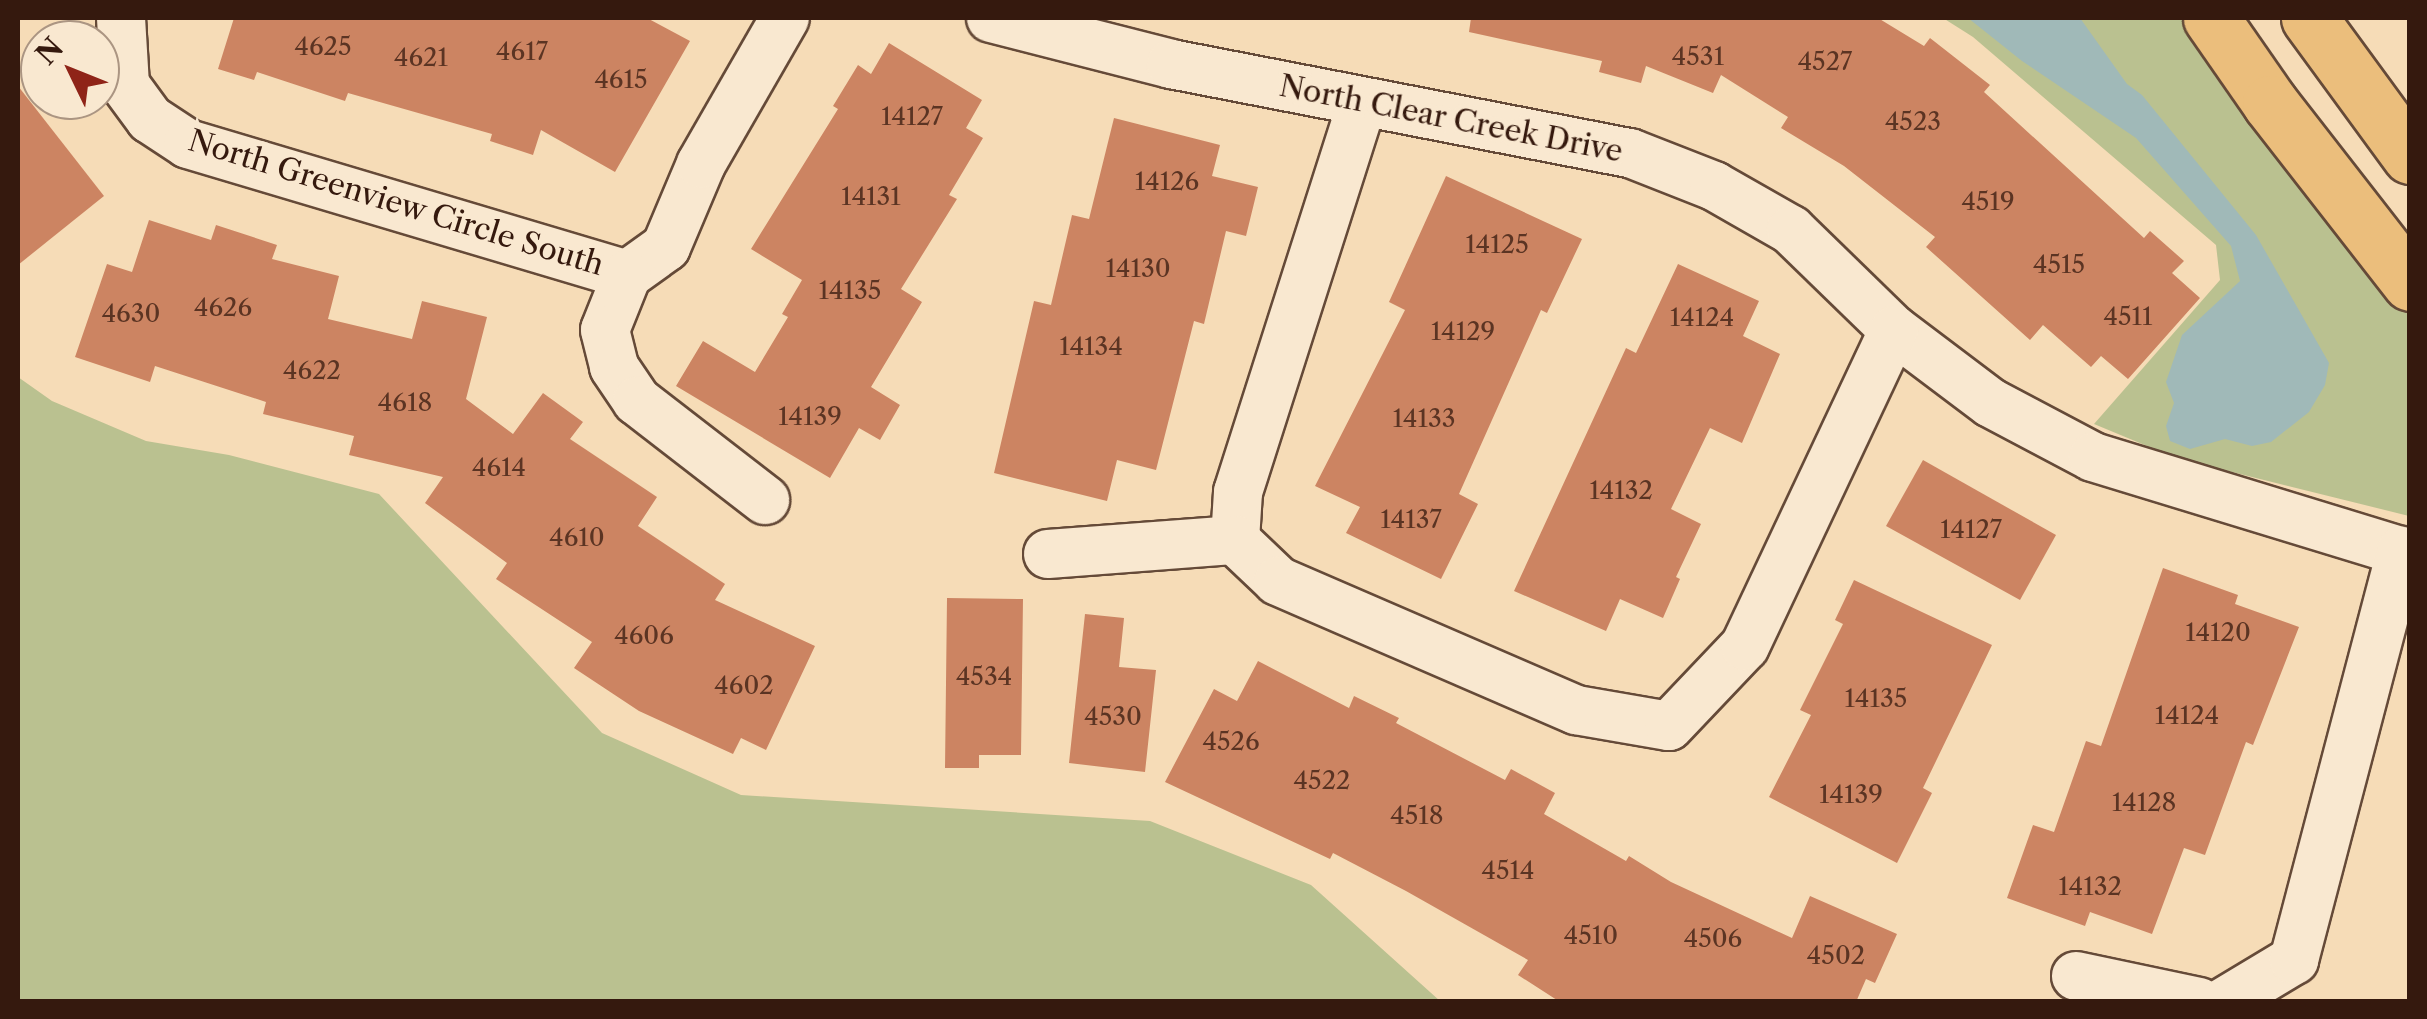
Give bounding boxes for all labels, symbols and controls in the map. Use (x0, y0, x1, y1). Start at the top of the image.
north arrow (20, 20, 120, 120)
text: N (29, 30, 70, 71)
house number: 4625 (294, 32, 352, 62)
house number: 4617 (496, 37, 548, 67)
house number: 4531 (1672, 42, 1724, 72)
house number: 4621 (394, 43, 448, 73)
house number: 4527 (1798, 47, 1852, 77)
house number: 4615 (594, 65, 648, 95)
street label: North Clear Creek Drive (1276, 68, 1626, 170)
house number: 14127 (881, 102, 943, 132)
house number: 4523 (1885, 107, 1941, 137)
street label: North Greenview Circle South (184, 122, 608, 284)
house number: 14126 (1135, 167, 1199, 197)
house number: 14131 (841, 182, 901, 212)
house number: 4519 (1961, 187, 2015, 217)
house number: 14125 (1465, 230, 1529, 260)
house number: 4515 (2033, 250, 2085, 280)
house number: 14130 (1105, 254, 1171, 284)
house number: 14135 (819, 276, 881, 306)
house number: 4626 (194, 293, 252, 323)
house number: 4630 (102, 299, 160, 329)
house number: 4511 (2103, 302, 2153, 332)
house number: 14124 (1670, 303, 1734, 333)
house number: 14129 (1431, 317, 1495, 347)
house number: 14134 (1059, 332, 1123, 362)
house number: 4622 (283, 356, 341, 386)
house number: 4618 (378, 388, 432, 418)
house number: 14139 (778, 402, 842, 432)
house number: 14133 (1393, 404, 1455, 434)
house number: 4614 (472, 453, 526, 483)
house number: 14132 (1589, 476, 1653, 506)
house number: 14137 (1380, 505, 1442, 535)
house number: 14127 (1940, 515, 2002, 545)
house number: 4610 (549, 523, 605, 553)
house number: 14120 (2185, 618, 2251, 648)
house number: 4606 (614, 621, 674, 651)
house number: 4534 (956, 662, 1012, 692)
house number: 4602 (714, 671, 774, 701)
house number: 14135 (1845, 684, 1907, 714)
house number: 14124 (2155, 701, 2219, 731)
house number: 4530 (1084, 702, 1142, 732)
house number: 4526 (1202, 727, 1260, 757)
house number: 4522 (1294, 766, 1350, 796)
house number: 14139 (1819, 780, 1883, 810)
house number: 14128 (2112, 788, 2176, 818)
house number: 4518 (1390, 801, 1444, 831)
house number: 4514 (1482, 856, 1534, 886)
house number: 14132 (2058, 872, 2122, 902)
house number: 4510 (1564, 921, 1618, 951)
house number: 4506 (1684, 924, 1742, 954)
house number: 4502 (1807, 941, 1865, 971)

